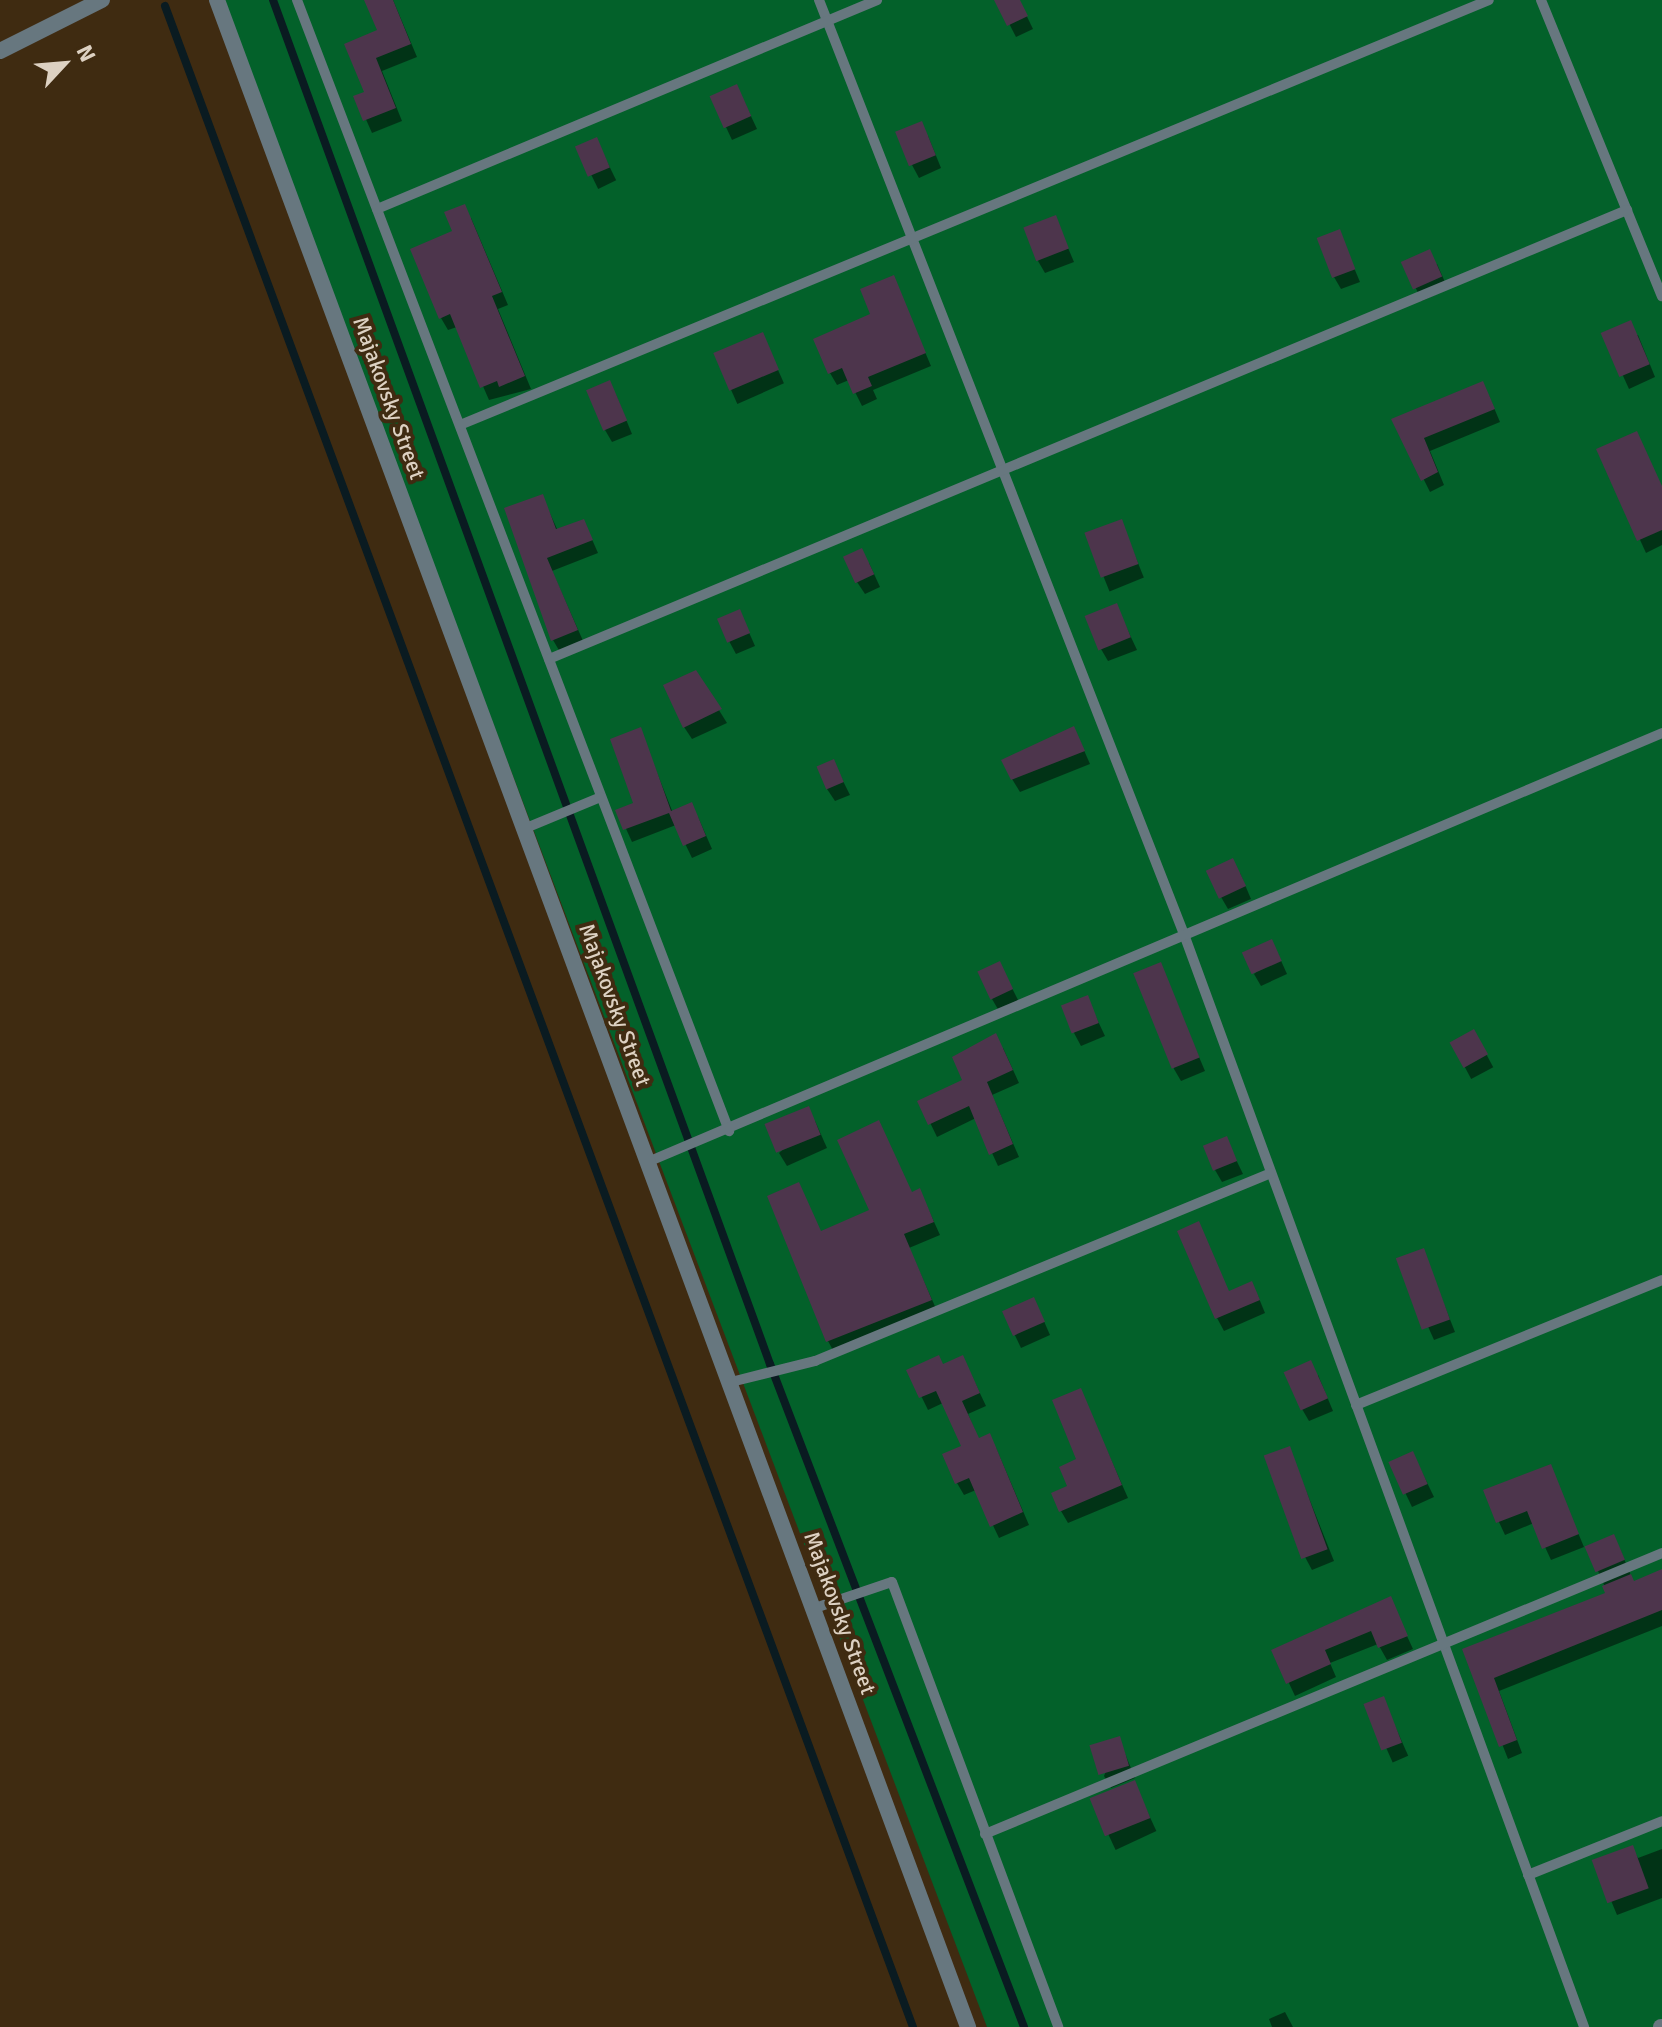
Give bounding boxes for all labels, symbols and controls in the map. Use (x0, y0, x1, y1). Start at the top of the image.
north arrow (24, 24, 104, 104)
text: N (71, 40, 102, 66)
street label: Majakovsky Street (347, 313, 431, 483)
street label: Majakovsky Street (573, 920, 657, 1090)
street label: Majakovsky Street (798, 1528, 882, 1698)

